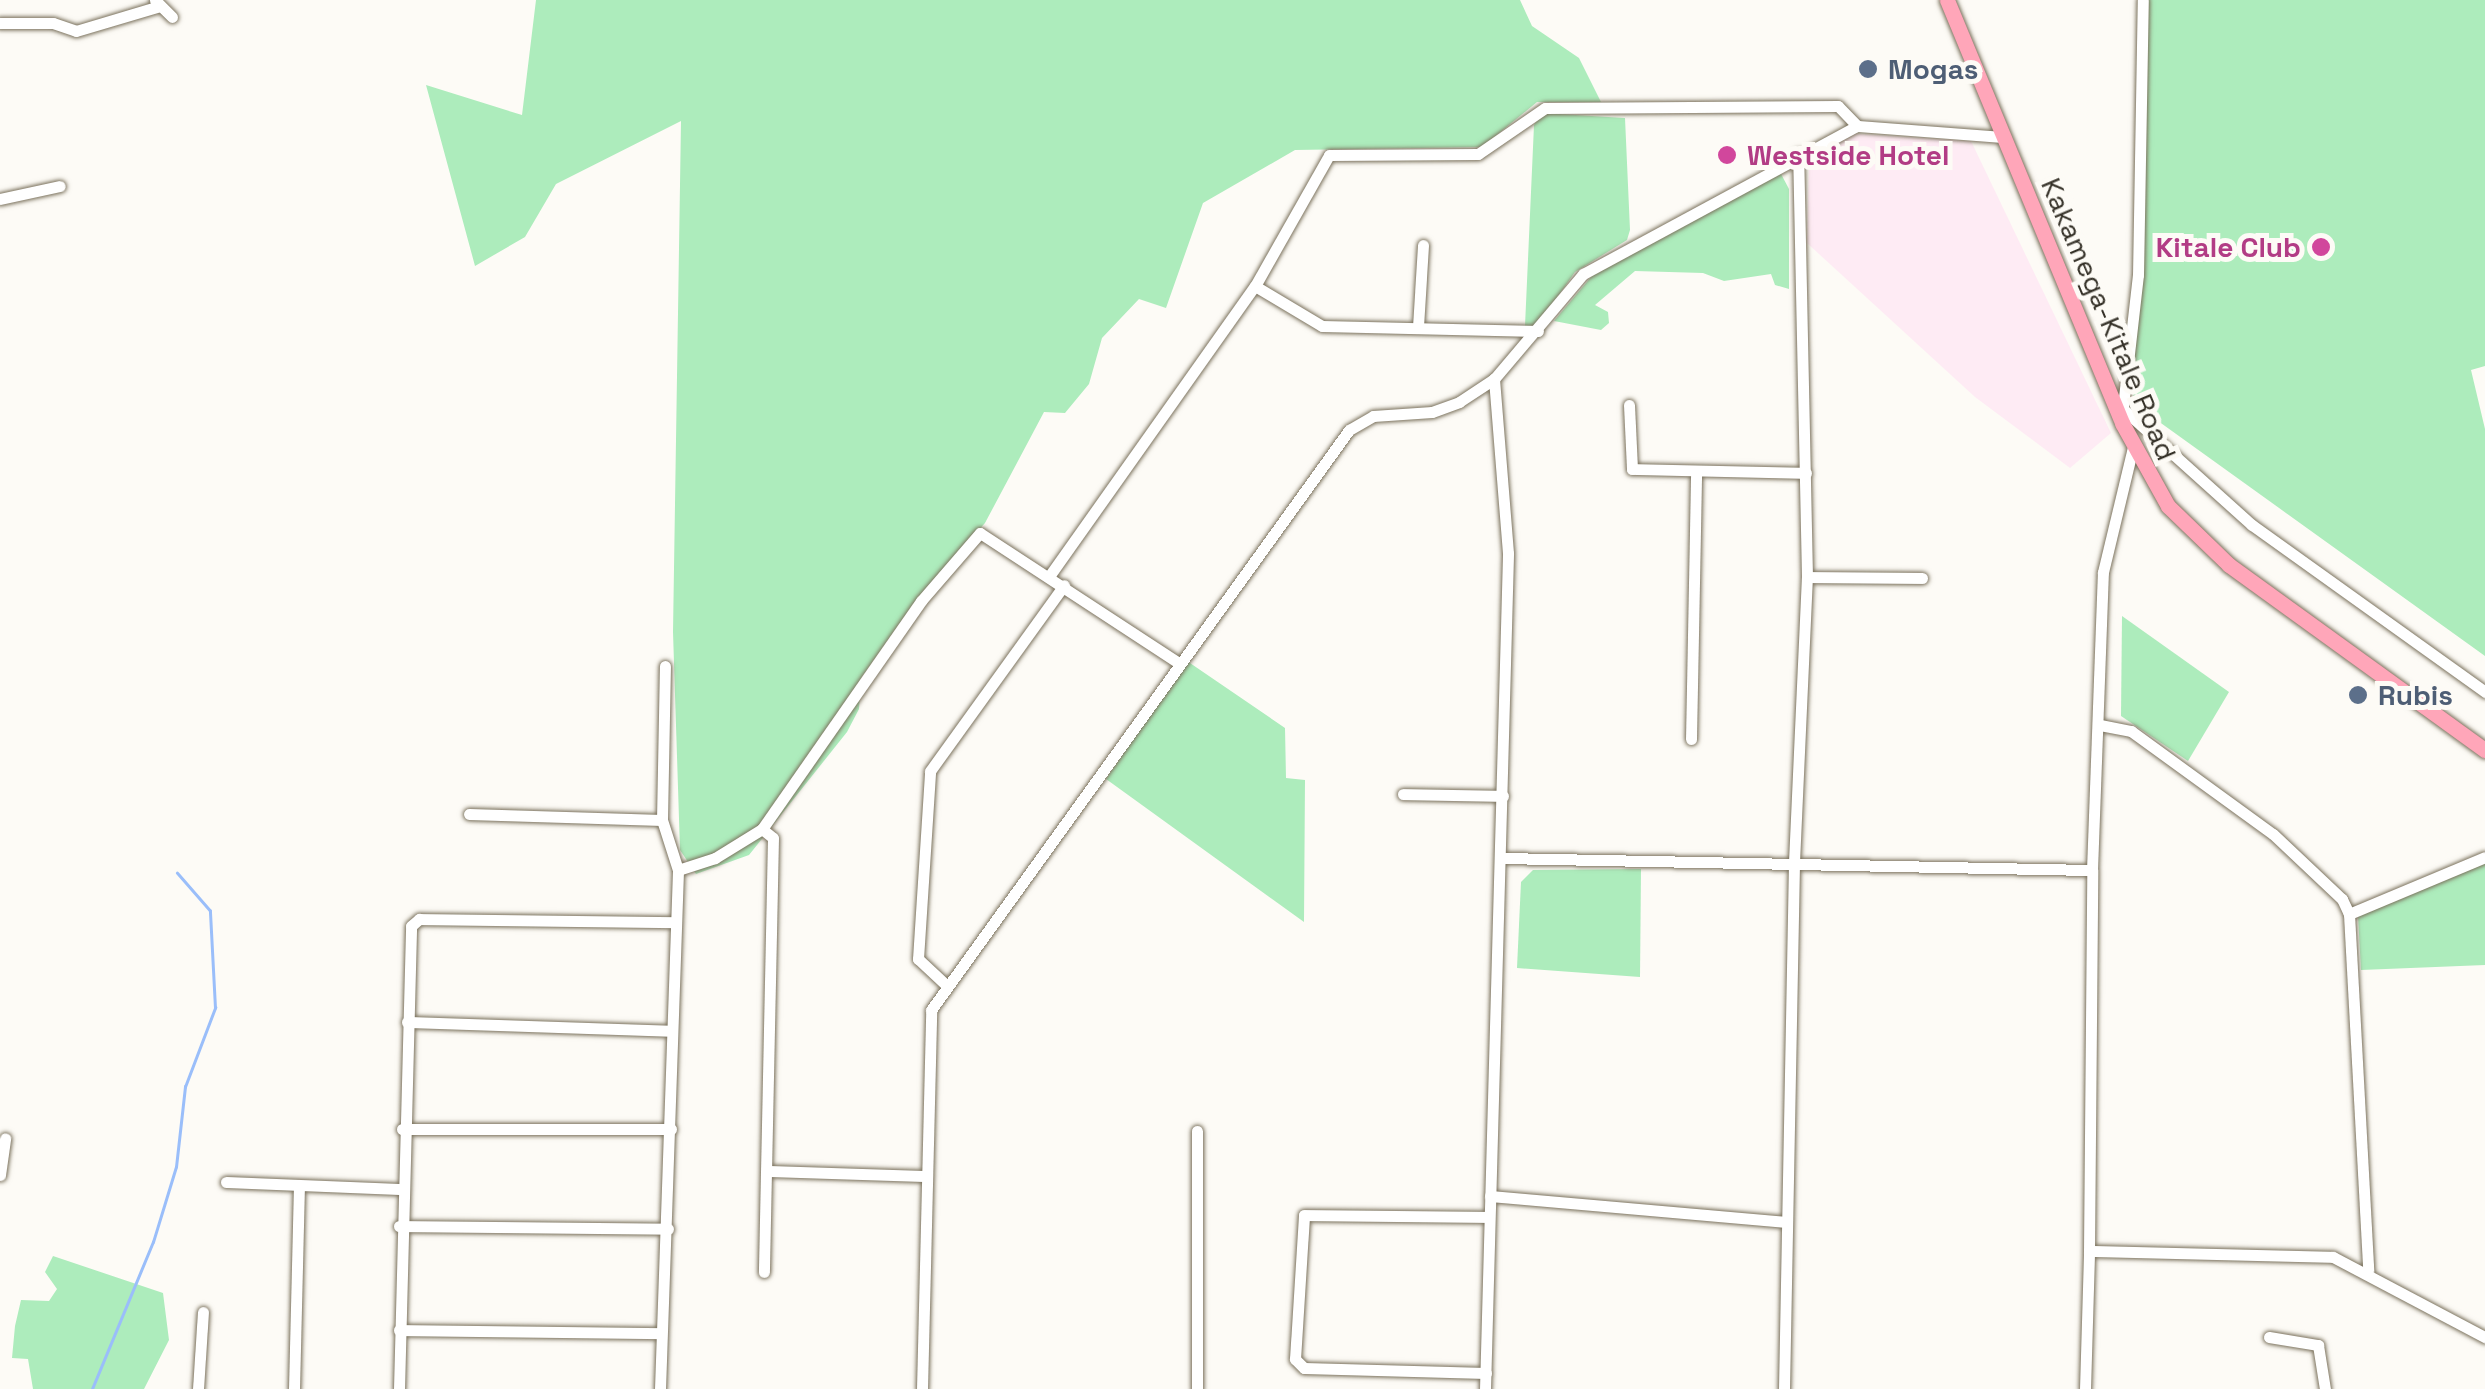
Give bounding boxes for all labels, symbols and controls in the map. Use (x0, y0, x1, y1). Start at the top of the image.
place label: Mogas (1888, 52, 1978, 86)
marker: Mogas (1857, 58, 1879, 80)
place label: Westside Hotel (1747, 138, 1949, 172)
marker: Westside Hotel (1716, 144, 1738, 166)
street label: Kakamega-Kitale Road (2034, 173, 2184, 465)
place label: Kitale Club (2156, 230, 2301, 264)
marker: Kitale Club (2310, 236, 2332, 258)
place label: Rubis (2378, 678, 2453, 712)
marker: Rubis (2347, 684, 2369, 706)

